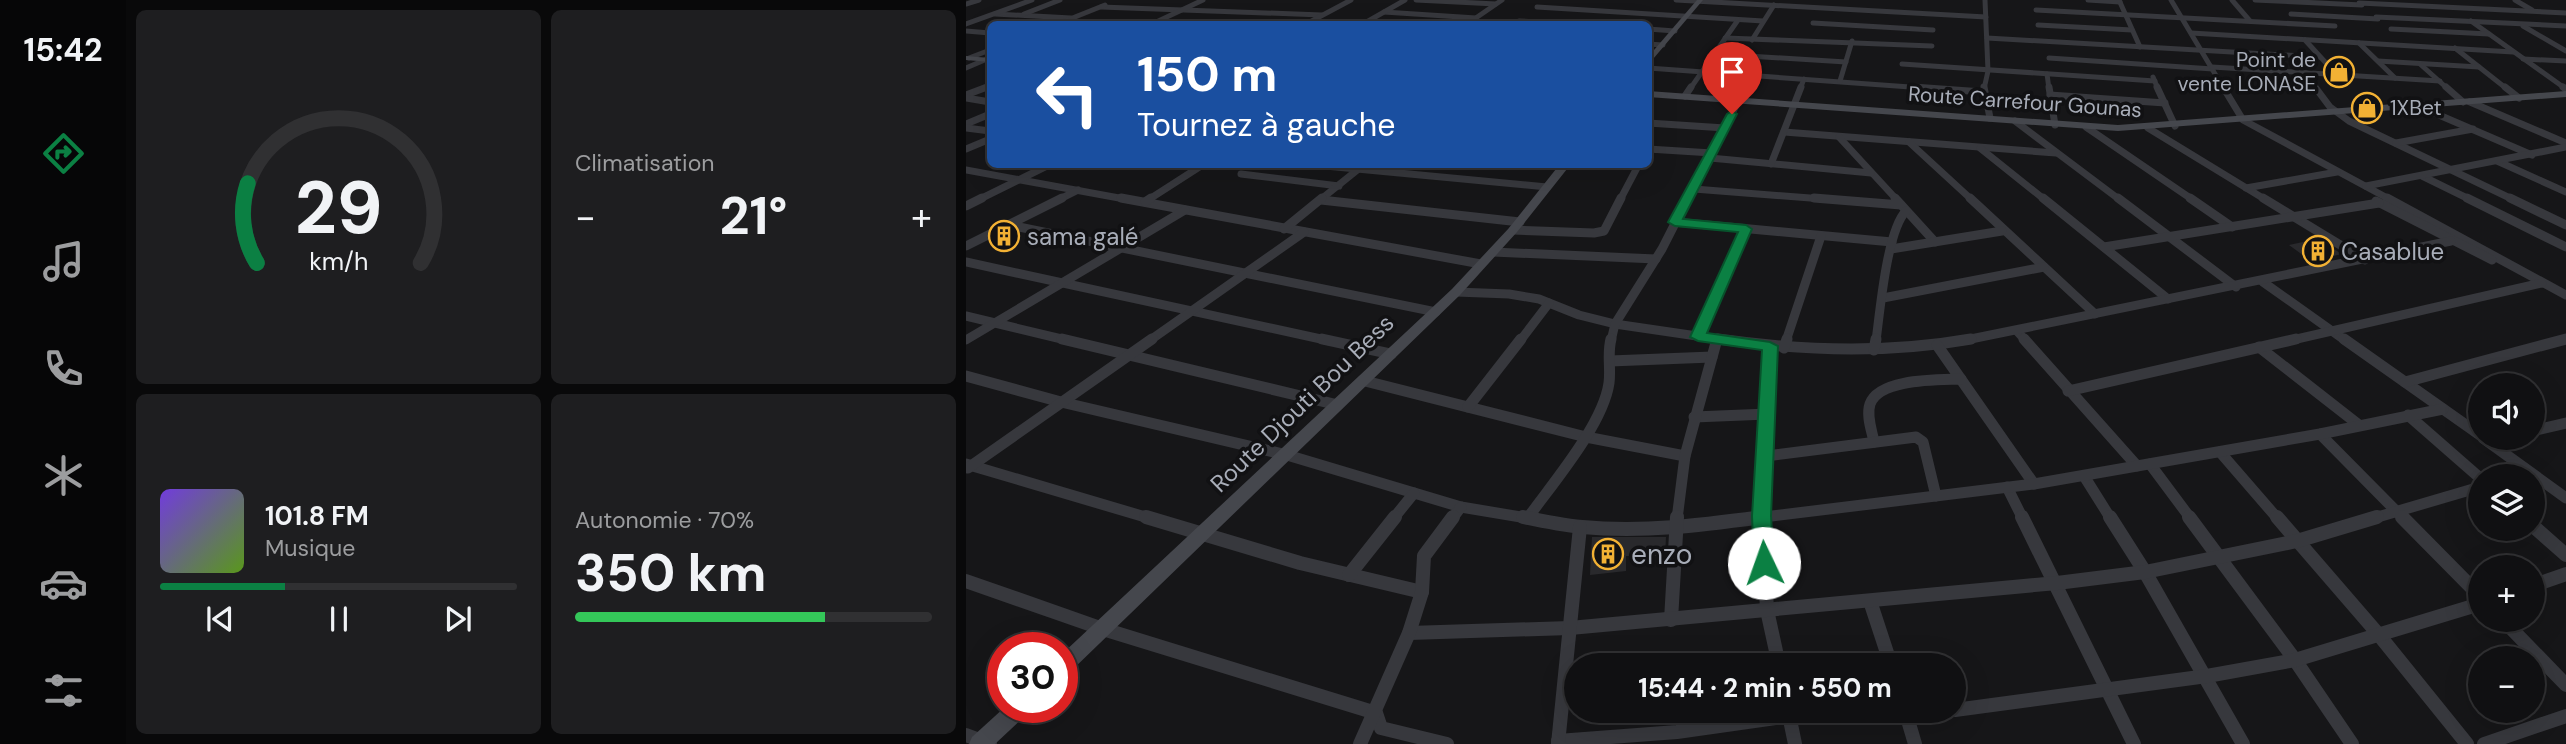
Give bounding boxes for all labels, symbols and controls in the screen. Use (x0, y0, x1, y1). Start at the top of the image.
text: 15:42 (24, 29, 102, 71)
text: 150 m (1137, 42, 1277, 106)
pin (1702, 42, 1762, 114)
place label: Point de vente LONASE (2178, 46, 2316, 98)
icon: left (1022, 49, 1113, 140)
icon: arrive (1713, 53, 1751, 91)
shop icon: Point de vente LONASE (2322, 55, 2356, 89)
street label: Route Carrefour Gounas (1907, 80, 2143, 124)
shop icon: 1XBet (2350, 91, 2384, 125)
place label: 1XBet (2390, 94, 2442, 122)
text: Tournez à gauche (1137, 104, 1395, 146)
icon: directions (39, 129, 88, 178)
text: Climatisation (575, 148, 714, 178)
text: 29 (295, 161, 382, 256)
text: 21° (720, 182, 787, 250)
text: − (575, 192, 596, 242)
text: + (911, 192, 932, 242)
building icon: sama galé (987, 219, 1021, 253)
place label: sama galé (1027, 221, 1138, 252)
building icon: Casablue (2301, 234, 2335, 268)
place label: Casablue (2341, 236, 2444, 267)
icon: music (39, 237, 88, 286)
text: km/h (309, 245, 368, 278)
street label: Route Djouti Bou Bess (1204, 307, 1400, 499)
icon: phone (39, 344, 88, 393)
map controls (2468, 373, 2545, 723)
button: sound (2468, 373, 2545, 450)
icon: climate (39, 451, 88, 500)
button: layers (2468, 464, 2545, 541)
text: 101.8 FM (265, 499, 369, 533)
text: Autonomie · 70% (575, 505, 754, 535)
position arrow (1727, 526, 1801, 600)
text: Musique (265, 533, 355, 563)
place label: enzo (1631, 536, 1692, 573)
building icon: enzo (1591, 537, 1625, 571)
text: 350 km (575, 539, 767, 607)
button: + (2468, 555, 2545, 632)
icon: car (39, 559, 88, 608)
icon: previous (201, 600, 239, 638)
icon: pause (320, 600, 358, 638)
icon: next (439, 600, 477, 638)
speed limit sign: 30 (987, 632, 1078, 723)
button: − (2468, 646, 2545, 723)
icon: filters (39, 666, 88, 715)
text: 15:44 · 2 min · 550 m (1638, 671, 1892, 705)

